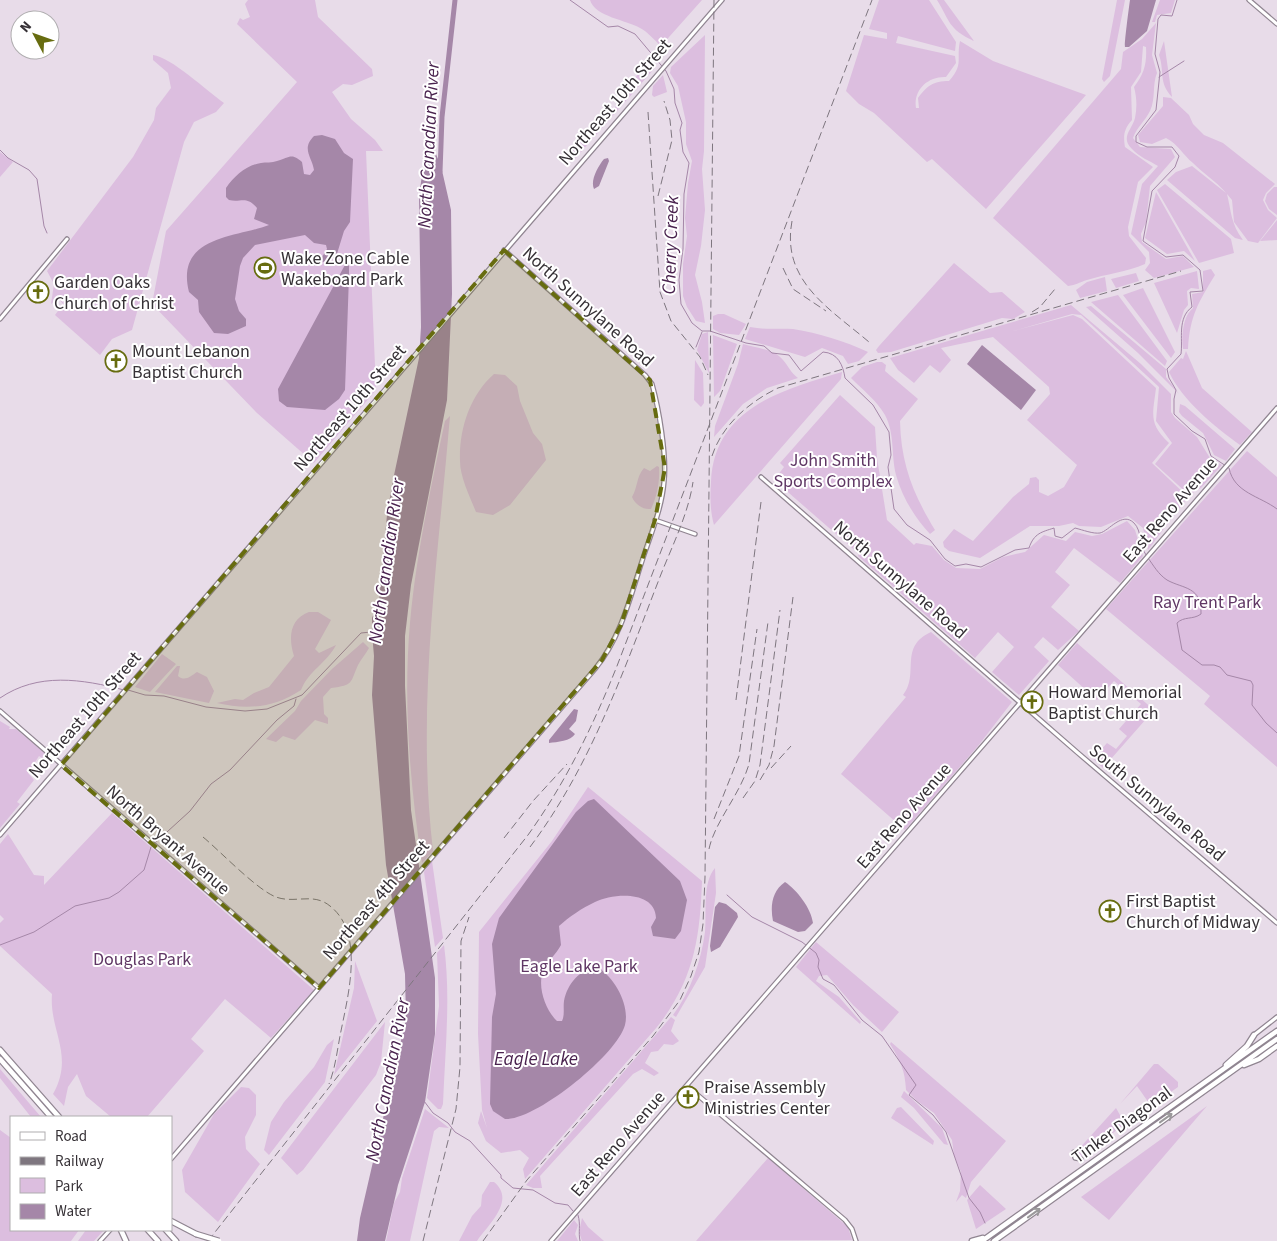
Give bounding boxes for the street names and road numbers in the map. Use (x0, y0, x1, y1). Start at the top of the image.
street label: Northeast 10th Street (553, 33, 677, 171)
street label: North Sunnylane Road (517, 241, 659, 373)
street label: Northeast 10th Street (288, 339, 412, 477)
street label: East Reno Avenue (1117, 452, 1223, 568)
street label: North Sunnylane Road (828, 515, 972, 645)
street label: Northeast 10th Street (23, 646, 147, 784)
street label: South Sunnylane Road (1084, 739, 1230, 867)
street label: East Reno Avenue (851, 758, 957, 874)
street label: North Bryant Avenue (101, 779, 235, 901)
street label: Northeast 4th Street (317, 835, 435, 965)
street label: Tinker Diagonal (1067, 1080, 1177, 1170)
street label: East Reno Avenue (565, 1086, 671, 1202)

